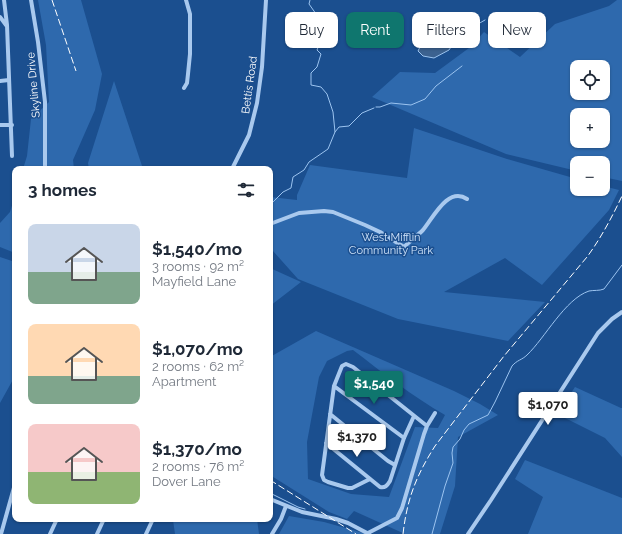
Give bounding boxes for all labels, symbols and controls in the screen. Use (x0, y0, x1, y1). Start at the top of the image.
chip: Buy (285, 12, 338, 48)
chip: Rent (346, 12, 404, 48)
chip: Filters (412, 12, 480, 48)
chip: New (488, 12, 546, 48)
street label: Skyline Drive (24, 51, 43, 118)
street label: Bettis Road (239, 55, 260, 115)
map controls (570, 60, 610, 196)
button: locate (570, 60, 610, 100)
button: + (570, 108, 610, 148)
button: − (570, 156, 610, 196)
icon: filters (235, 179, 257, 201)
text: 3 homes (28, 180, 97, 200)
park label: West Mifflin Community Park (349, 231, 433, 257)
text: $1,540/mo (152, 239, 242, 259)
icon: home (60, 240, 108, 288)
text: 3 rooms · 92 m² (152, 259, 244, 274)
text: Mayfield Lane (152, 274, 236, 289)
text: $1,070/mo (152, 339, 243, 359)
icon: home (60, 340, 108, 388)
text: 2 rooms · 62 m² (152, 359, 244, 374)
pin: $1,540 (341, 371, 407, 405)
text: Apartment (152, 374, 216, 389)
text: $1,540 (354, 376, 394, 391)
pin: $1,070 (515, 392, 581, 426)
text: $1,070 (528, 397, 568, 412)
pin: $1,370 (324, 424, 390, 458)
text: $1,370 (337, 429, 377, 444)
text: $1,370/mo (152, 439, 242, 459)
icon: home (60, 440, 108, 488)
text: 2 rooms · 76 m² (152, 459, 244, 474)
text: Dover Lane (152, 474, 221, 489)

